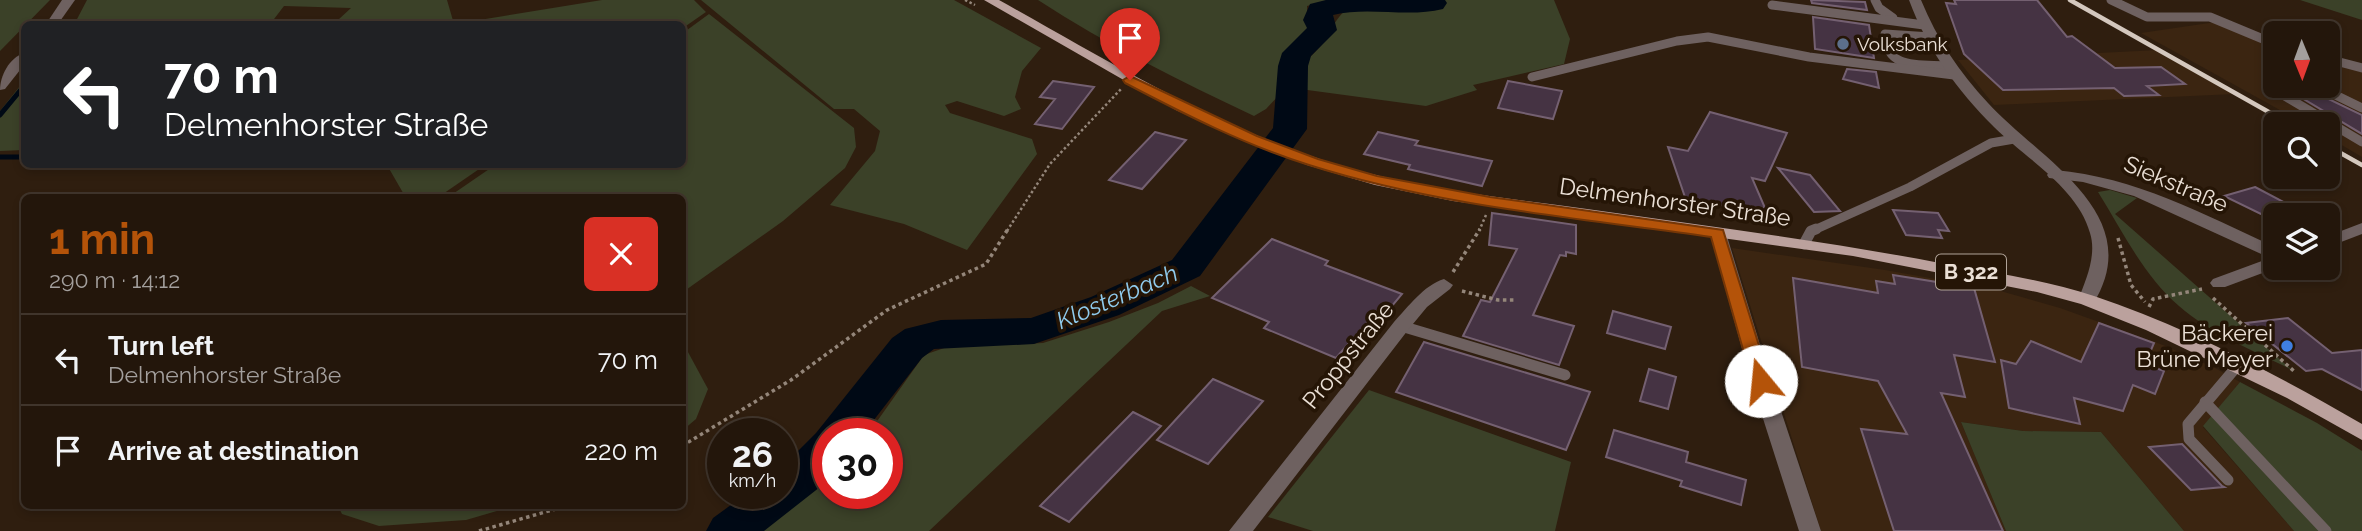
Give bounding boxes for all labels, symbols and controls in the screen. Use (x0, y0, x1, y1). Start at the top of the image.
pin (1100, 8, 1160, 80)
icon: arrive (1111, 19, 1149, 57)
north arrow (2263, 21, 2340, 98)
map controls (2263, 21, 2340, 280)
place label: Volksbank (1857, 33, 1948, 55)
marker: Volksbank (1835, 36, 1851, 52)
text: 70 m (164, 47, 279, 104)
icon: left (49, 49, 140, 140)
text: Delmenhorster Straße (164, 106, 488, 143)
button: search (2263, 112, 2340, 189)
street label: Siekstraße (2120, 150, 2232, 217)
street label: Delmenhorster Straße (1558, 172, 1792, 231)
button: layers (2263, 203, 2340, 280)
text: 1 min (49, 215, 155, 264)
button: close (584, 217, 658, 291)
road number: B 322 (1936, 254, 2006, 290)
water label: Klosterbach (1052, 258, 1182, 335)
text: 290 m · 14:12 (49, 266, 180, 293)
street label: Proppstraße (1296, 296, 1399, 414)
place label: Bäckerei Brüne Meyer (2136, 319, 2273, 372)
text: Turn left (108, 331, 214, 361)
marker: Bäckerei Brüne Meyer (2279, 338, 2295, 354)
icon: left (49, 341, 87, 379)
position arrow (1724, 344, 1798, 418)
text: 70 m (598, 345, 658, 375)
text: Delmenhorster Straße (108, 361, 341, 388)
speed limit sign: 30 (812, 418, 903, 509)
icon: arrive (49, 432, 87, 470)
text: 26 (732, 434, 773, 475)
text: Arrive at destination (108, 436, 359, 466)
text: 220 m (584, 436, 658, 466)
text: km/h (729, 470, 776, 491)

